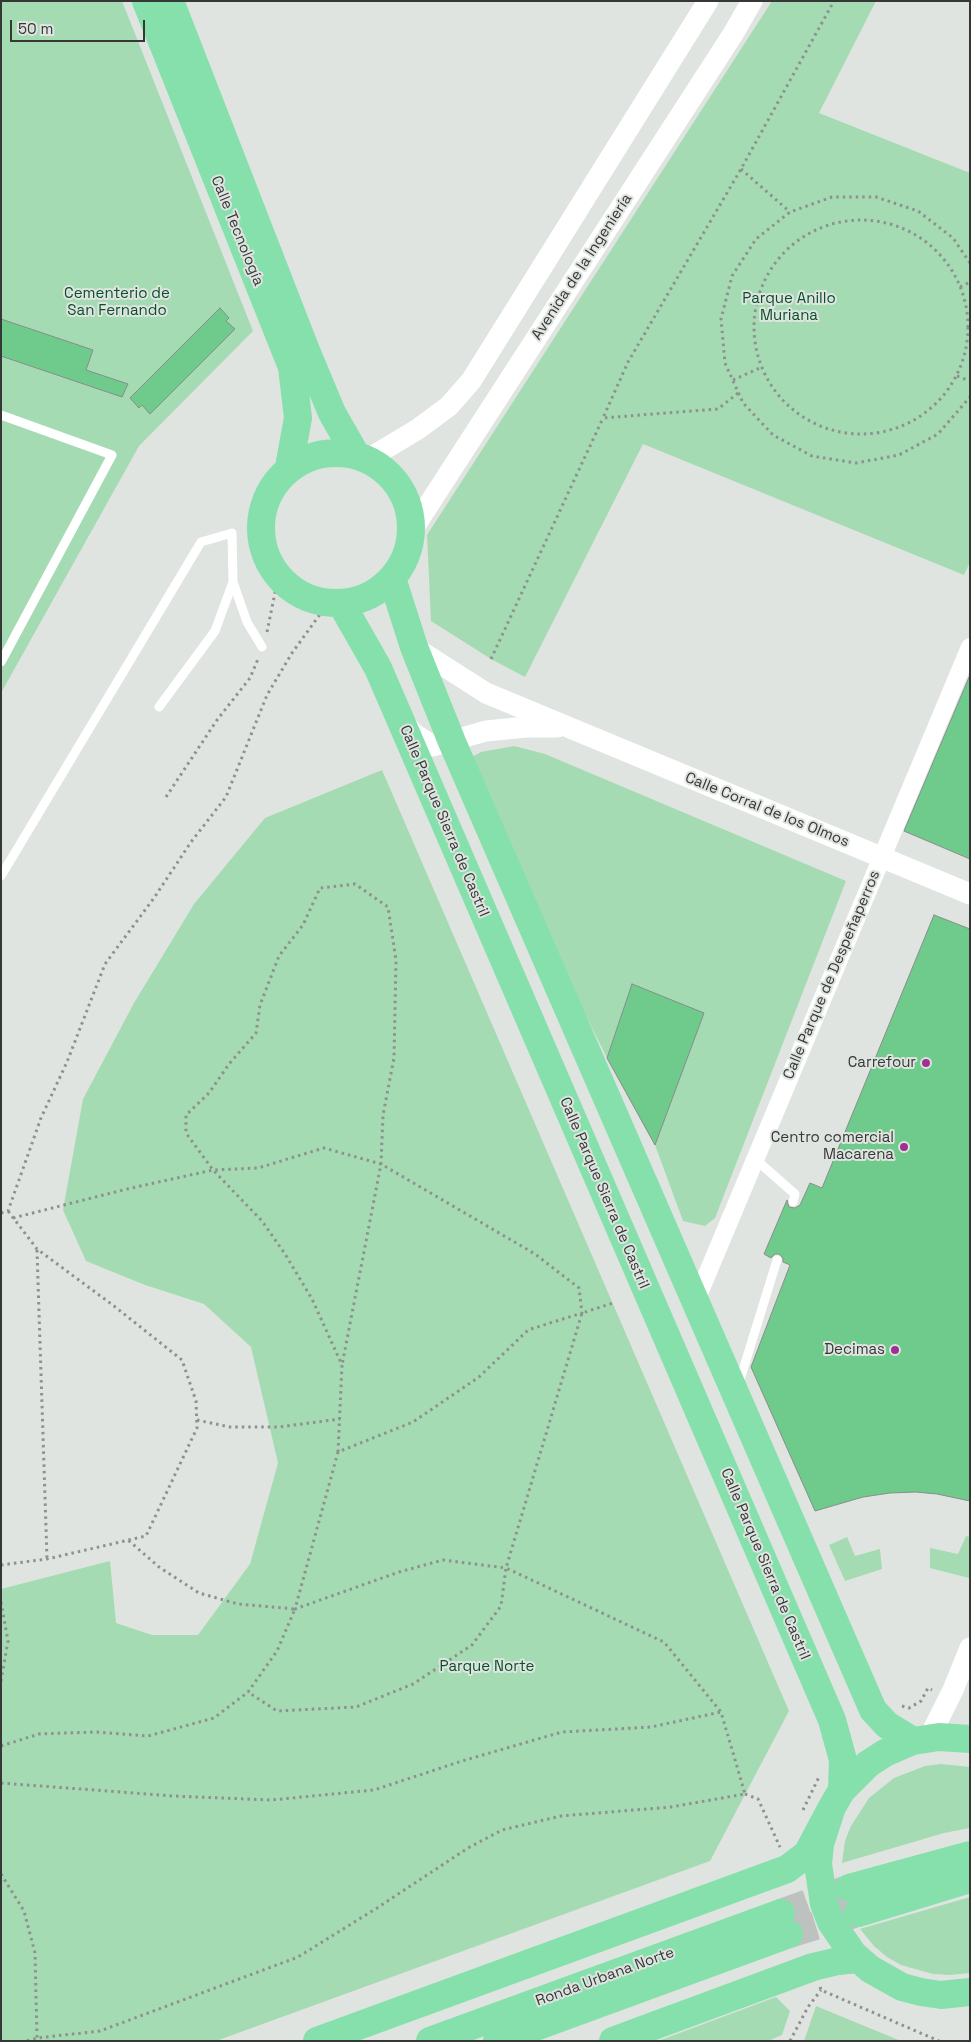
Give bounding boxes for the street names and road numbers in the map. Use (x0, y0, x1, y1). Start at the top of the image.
street label: Calle Tecnología (207, 173, 267, 289)
street label: Avenida de la Ingeniería (528, 191, 636, 343)
street label: Calle Parque Sierra de Castril (395, 723, 493, 919)
street label: Calle Corral de los Olmos (682, 769, 852, 851)
street label: Calle Parque de Despeñaperros (780, 868, 884, 1082)
street label: Calle Parque Sierra de Castril (555, 1095, 653, 1291)
street label: Calle Parque Sierra de Castril (716, 1466, 814, 1662)
street label: Ronda Urbana Norte (533, 1944, 677, 2010)

